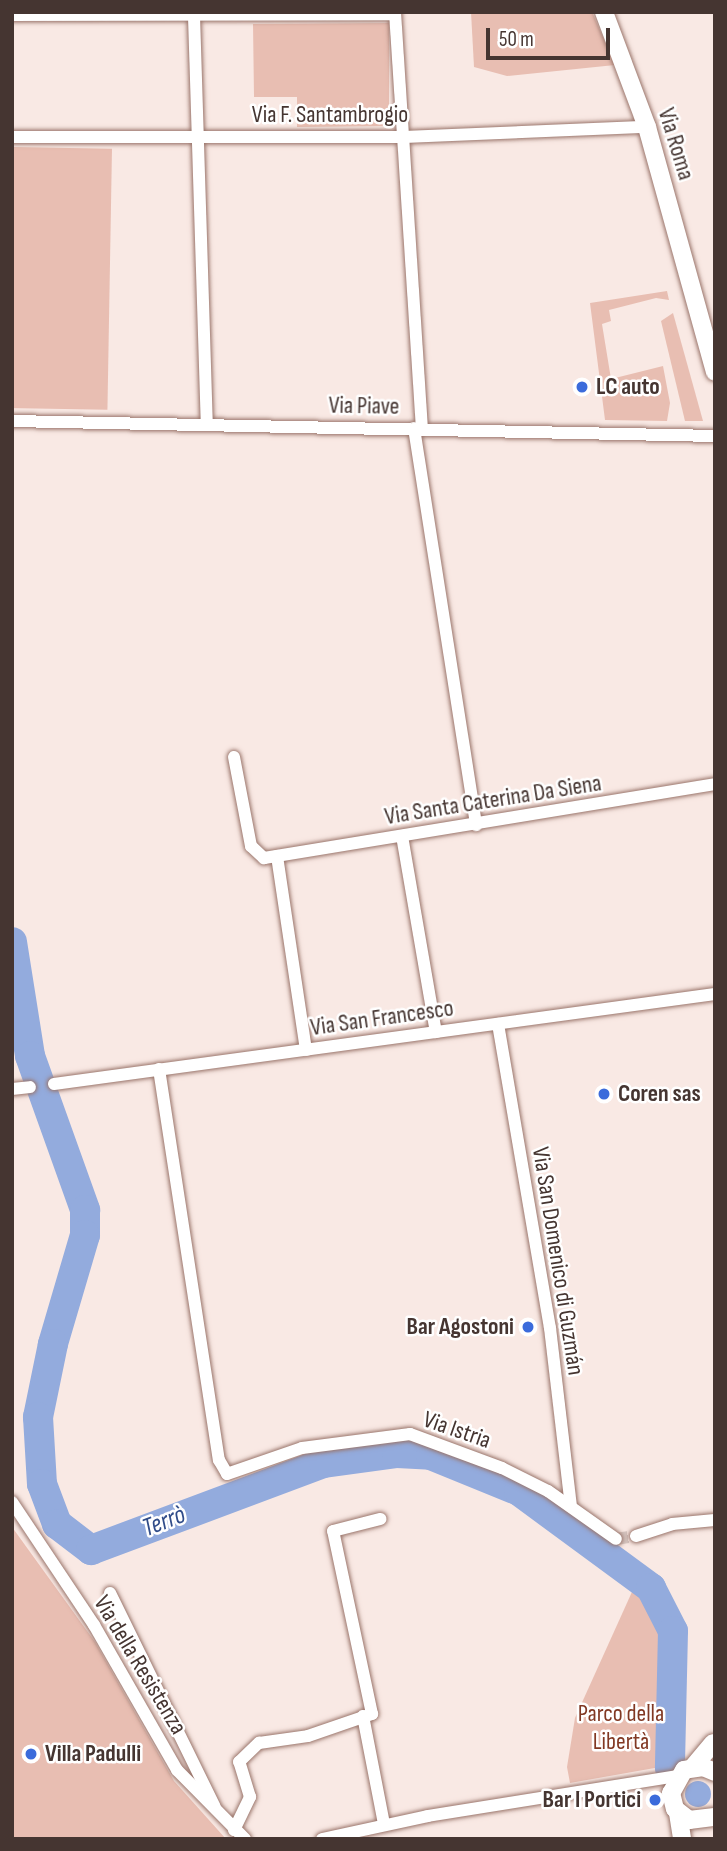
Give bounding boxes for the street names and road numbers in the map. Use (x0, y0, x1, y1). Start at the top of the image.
street label: Via F. Santambrogio (252, 101, 408, 129)
street label: Via Roma (651, 105, 701, 183)
street label: Via Piave (328, 391, 400, 421)
street label: Via Santa Caterina Da Siena (383, 769, 603, 831)
street label: Via San Francesco (309, 994, 455, 1042)
street label: Via San Domenico di Guzmán (526, 1145, 590, 1377)
street label: Via Istria (419, 1405, 495, 1455)
street label: Via della Resistenza (87, 1590, 193, 1740)

